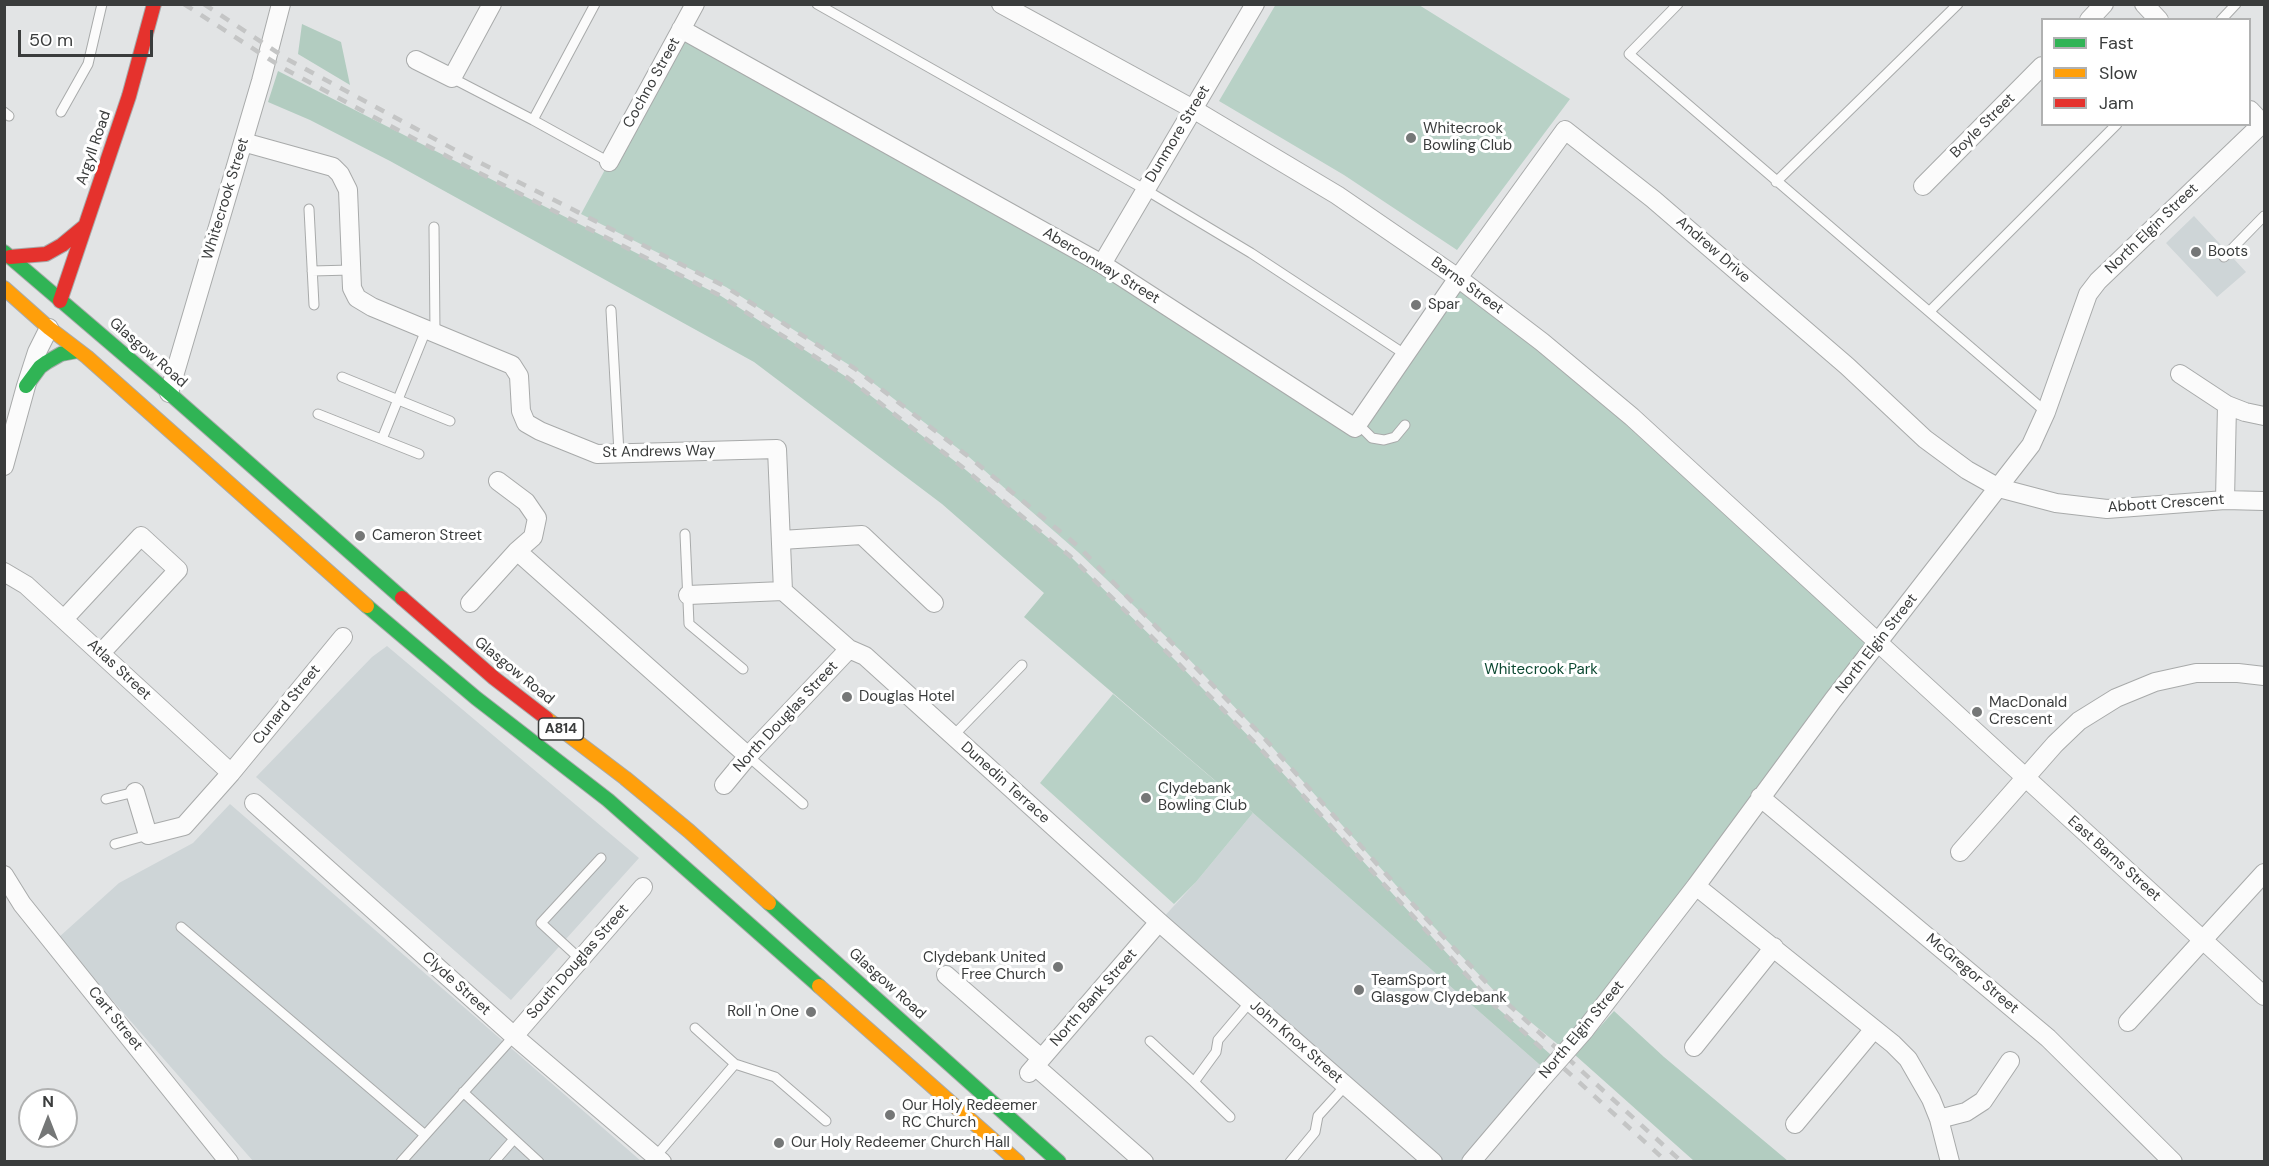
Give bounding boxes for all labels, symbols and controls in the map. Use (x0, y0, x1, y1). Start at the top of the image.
scale bar (21, 18, 156, 56)
legend (2041, 18, 2251, 126)
text: 50 m (29, 28, 73, 52)
text: Fast (2099, 31, 2134, 55)
street label: Cochno Street (620, 35, 684, 131)
text: Slow (2099, 61, 2138, 85)
street label: Dunmore Street (1142, 82, 1214, 186)
street label: Boyle Street (1947, 90, 2019, 162)
text: Jam (2099, 91, 2134, 115)
street label: Argyll Road (73, 108, 115, 188)
place label: Whitecrook Bowling Club (1423, 120, 1512, 155)
marker: Whitecrook Bowling Club (1404, 131, 1418, 145)
street label: Whitecrook Street (199, 136, 253, 262)
street label: North Elgin Street (2102, 180, 2202, 278)
street label: Andrew Drive (1672, 213, 1754, 287)
street label: Aberconway Street (1039, 224, 1163, 308)
place label: Boots (2208, 243, 2248, 261)
marker: Boots (2189, 245, 2203, 259)
street label: Barns Street (1427, 254, 1507, 318)
place label: Spar (1428, 296, 1460, 314)
marker: Spar (1409, 298, 1423, 312)
street label: Glasgow Road (105, 314, 191, 392)
street label: St Andrews Way (602, 442, 716, 462)
street label: Abbott Crescent (2107, 491, 2225, 517)
place label: Cameron Street (372, 527, 482, 545)
marker: Cameron Street (353, 529, 367, 543)
street label: North Elgin Street (1832, 590, 1922, 698)
street label: Glasgow Road (470, 633, 558, 709)
street label: Atlas Street (83, 636, 155, 704)
street label: North Douglas Street (730, 658, 842, 776)
park label: Whitecrook Park (1484, 661, 1598, 679)
street label: Cunard Street (249, 662, 325, 748)
place label: Douglas Hotel (859, 688, 955, 706)
marker: Douglas Hotel (840, 690, 854, 704)
place label: MacDonald Crescent (1989, 694, 2067, 729)
marker: MacDonald Crescent (1970, 705, 1984, 719)
road number: A814 (538, 718, 584, 740)
street label: Dunedin Terrace (957, 738, 1053, 828)
place label: Clydebank Bowling Club (1158, 780, 1247, 815)
marker: Clydebank Bowling Club (1139, 791, 1153, 805)
street label: East Barns Street (2064, 812, 2164, 906)
street label: South Douglas Street (523, 901, 633, 1023)
street label: McGregor Street (1922, 930, 2022, 1018)
street label: Glasgow Road (845, 945, 929, 1023)
street label: North Bank Street (1047, 946, 1141, 1050)
street label: Clyde Street (418, 948, 494, 1020)
place label: Clydebank United Free Church (923, 949, 1046, 984)
marker: Clydebank United Free Church (1051, 960, 1065, 974)
place label: TeamSport Glasgow Clydebank (1371, 972, 1507, 1007)
street label: North Elgin Street (1536, 977, 1628, 1083)
street label: Cart Street (84, 983, 146, 1055)
marker: TeamSport Glasgow Clydebank (1352, 983, 1366, 997)
street label: John Knox Street (1246, 997, 1346, 1087)
place label: Roll 'n One (727, 1003, 799, 1021)
marker: Roll 'n One (804, 1005, 818, 1019)
north arrow (18, 1088, 78, 1148)
text: N (42, 1091, 54, 1112)
place label: Our Holy Redeemer RC Church (902, 1097, 1037, 1132)
marker: Our Holy Redeemer RC Church (883, 1108, 897, 1122)
place label: Our Holy Redeemer Church Hall (791, 1134, 1010, 1152)
marker: Our Holy Redeemer Church Hall (772, 1136, 786, 1150)

